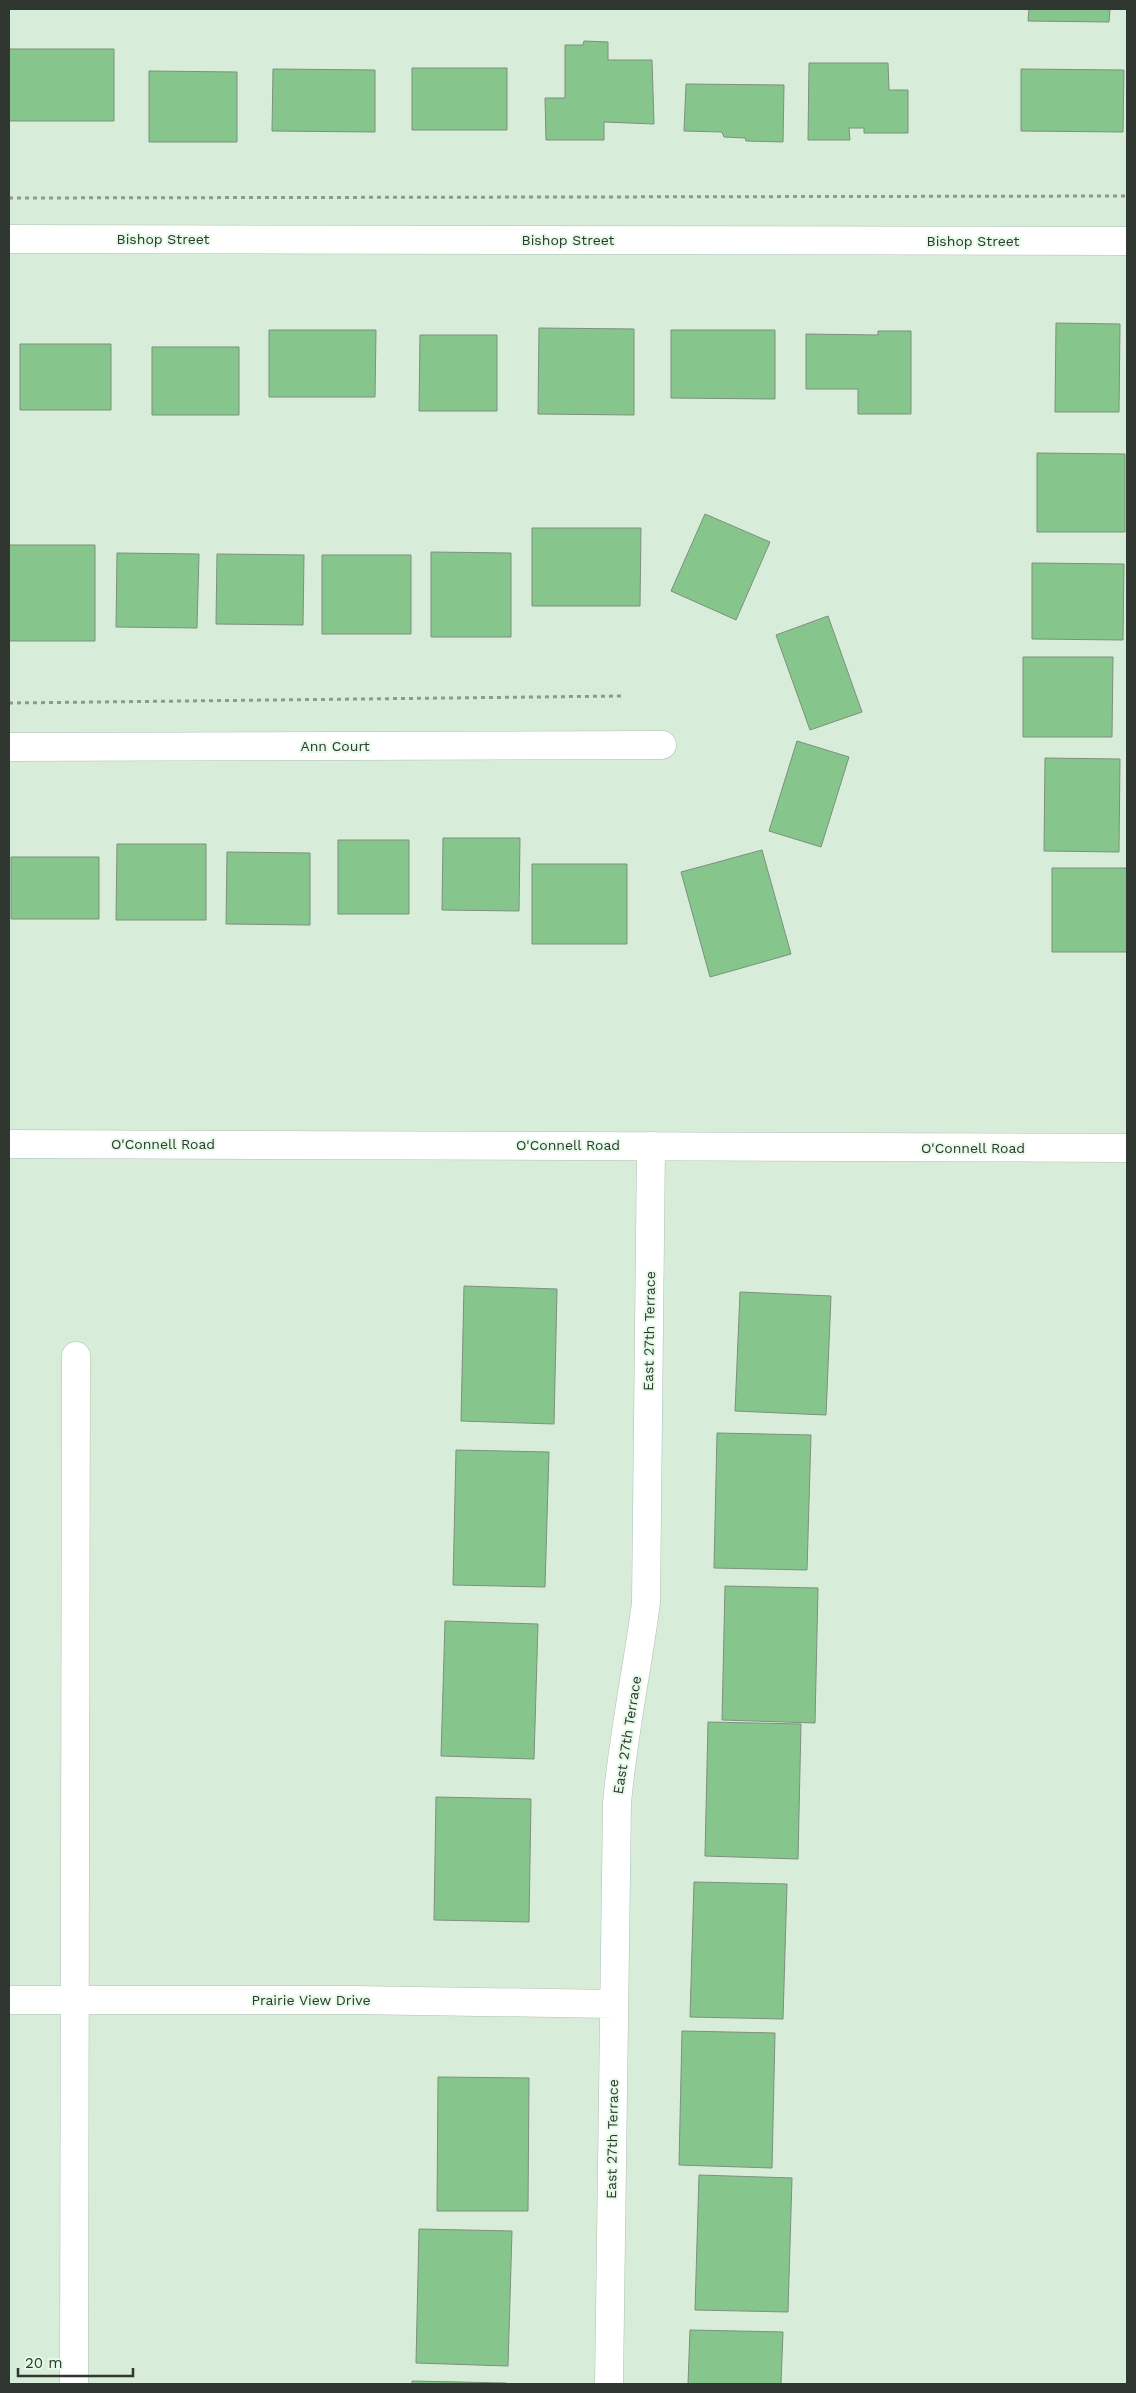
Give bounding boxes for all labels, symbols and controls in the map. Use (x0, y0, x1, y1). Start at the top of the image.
street label: Bishop Street (116, 231, 210, 247)
street label: Bishop Street (521, 232, 615, 248)
street label: Bishop Street (926, 233, 1020, 249)
street label: Ann Court (300, 738, 370, 754)
street label: O'Connell Road (111, 1136, 215, 1152)
street label: O'Connell Road (516, 1137, 620, 1153)
street label: O'Connell Road (921, 1140, 1025, 1156)
street label: East 27th Terrace (640, 1271, 658, 1391)
street label: East 27th Terrace (610, 1675, 644, 1795)
street label: Prairie View Drive (251, 1992, 371, 2008)
street label: East 27th Terrace (603, 2079, 621, 2199)
scale bar (18, 2346, 132, 2378)
text: 20 m (25, 2354, 63, 2372)

